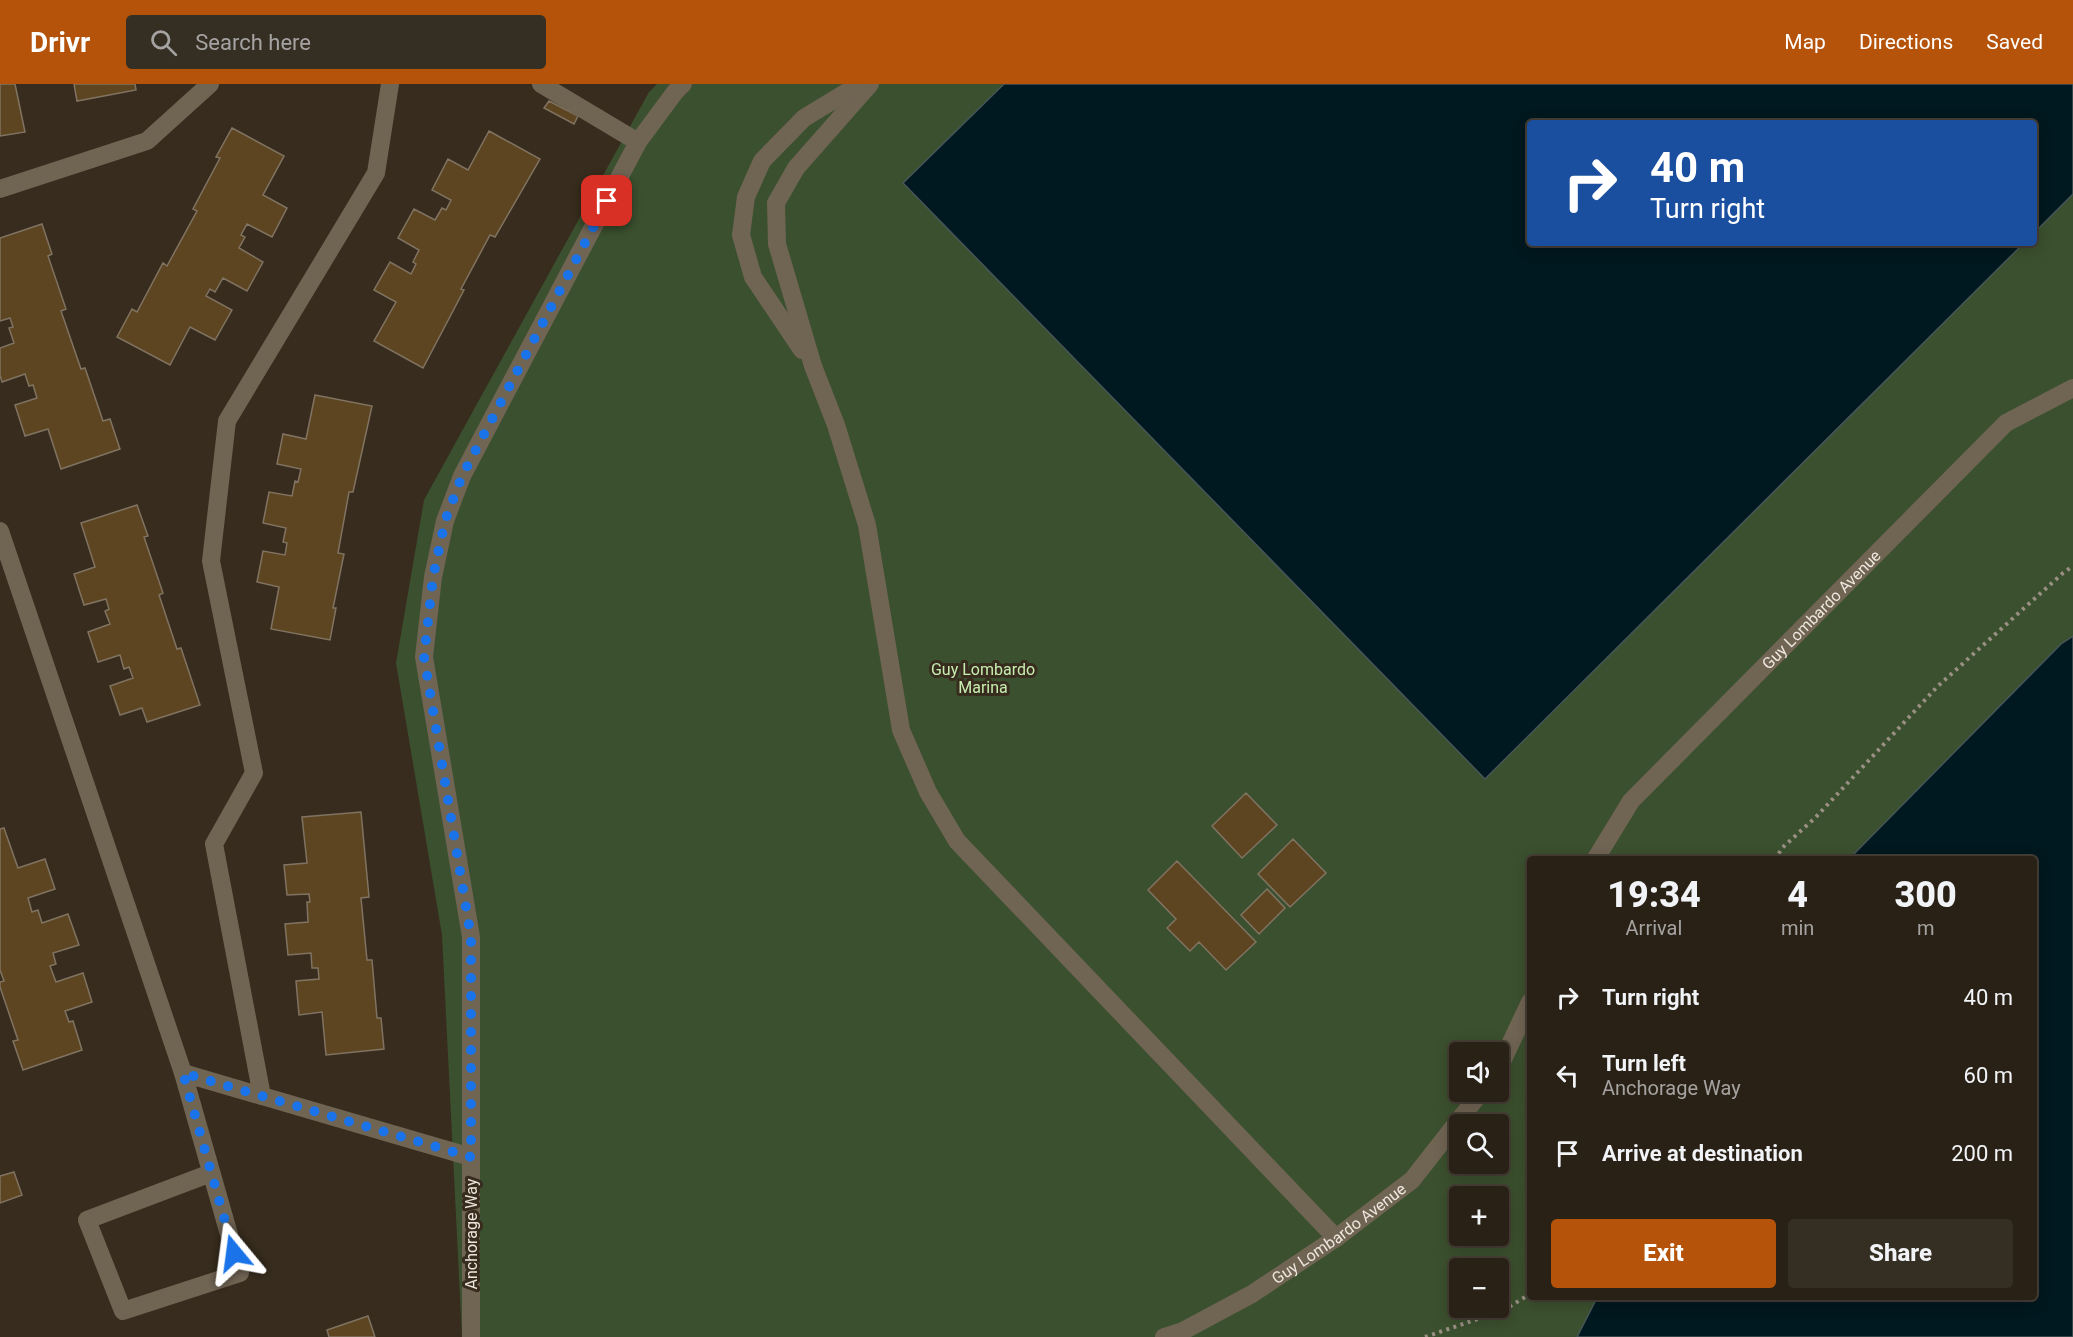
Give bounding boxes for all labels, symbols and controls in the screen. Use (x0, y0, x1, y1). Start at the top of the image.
search box (126, 15, 546, 69)
text: Drivr (30, 26, 90, 59)
icon: search (147, 26, 180, 59)
text: Search here (195, 30, 311, 55)
text: Map (1784, 30, 1826, 54)
text: Directions (1859, 30, 1953, 54)
text: Saved (1986, 30, 2043, 54)
text: 40 m (1650, 143, 1745, 192)
icon: right (1551, 144, 1629, 222)
pin (581, 175, 632, 226)
icon: arrive (590, 184, 623, 217)
text: Turn right (1650, 193, 1765, 225)
street label: Guy Lombardo Avenue (1758, 546, 1885, 673)
park label: Guy Lombardo Marina (931, 660, 1035, 697)
text: 19:34 (1607, 874, 1701, 916)
text: 4 (1787, 874, 1808, 916)
text: 300 (1895, 874, 1957, 916)
text: Arrival (1626, 916, 1682, 940)
text: min (1781, 916, 1814, 940)
text: m (1917, 916, 1934, 940)
icon: right (1551, 981, 1584, 1014)
text: Turn right (1602, 985, 1699, 1010)
text: 40 m (1964, 985, 2013, 1010)
map controls (1449, 1042, 1509, 1318)
button: sound (1449, 1042, 1509, 1102)
text: Turn left (1602, 1051, 1686, 1076)
icon: left (1551, 1059, 1584, 1092)
text: 60 m (1964, 1063, 2013, 1088)
text: Anchorage Way (1602, 1076, 1741, 1100)
button: search (1449, 1114, 1509, 1174)
icon: arrive (1551, 1137, 1584, 1170)
text: Arrive at destination (1602, 1141, 1803, 1166)
text: 200 m (1951, 1141, 2013, 1166)
street label: Anchorage Way (462, 1178, 481, 1289)
street label: Guy Lombardo Avenue (1268, 1179, 1410, 1288)
button: + (1449, 1186, 1509, 1246)
button: Exit (1551, 1219, 1776, 1288)
button: Share (1788, 1219, 2013, 1288)
position arrow (202, 1221, 266, 1285)
button: − (1449, 1258, 1509, 1318)

